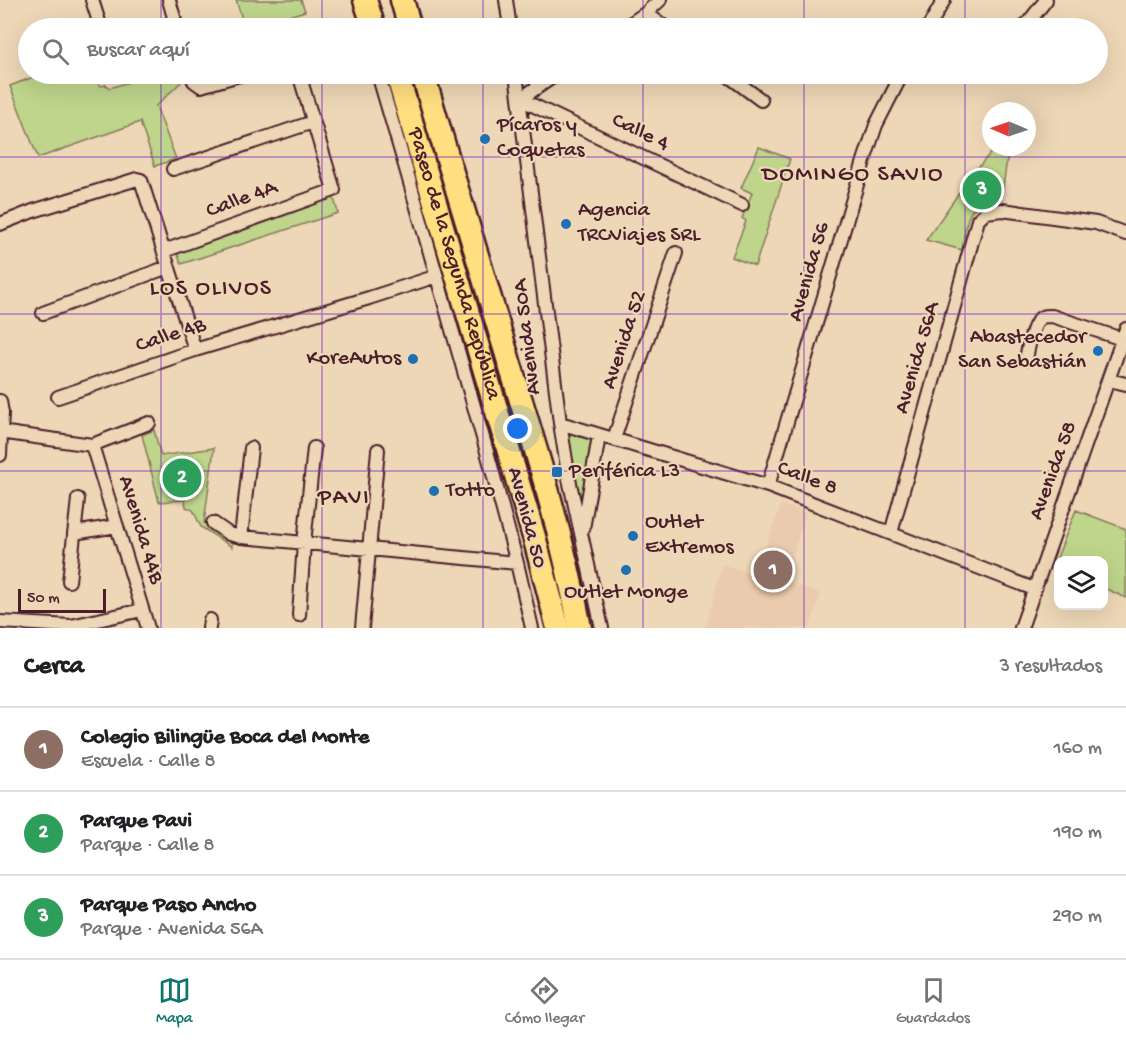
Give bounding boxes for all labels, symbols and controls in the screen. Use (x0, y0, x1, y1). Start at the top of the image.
search box (18, 18, 1108, 84)
icon: search (39, 35, 72, 68)
text: Buscar aquí (87, 38, 190, 64)
north arrow (982, 102, 1036, 156)
street label: Calle 4 (607, 108, 674, 158)
place label: Pícaros y Coquetas (496, 113, 585, 164)
street label: Paseo de la Segunda República (400, 124, 506, 404)
marker: Pícaros y Coquetas (478, 132, 492, 146)
district label: DOMINGO SAVIO (760, 161, 944, 190)
pin: 3 (962, 168, 1002, 213)
street label: Calle 4A (203, 175, 282, 225)
place label: Agencia TRCViajes SRL (576, 198, 701, 249)
marker: Agencia TRCViajes SRL (559, 217, 573, 231)
street label: Avenida 56 (783, 218, 837, 325)
district label: LOS OLIVOS (150, 275, 273, 304)
street label: Avenida 50A (508, 277, 548, 396)
street label: Avenida 52 (597, 287, 653, 392)
street label: Avenida 56A (890, 298, 947, 417)
street label: Calle 4B (133, 312, 210, 359)
place label: Abastecedor San Sebastián (958, 325, 1088, 376)
marker: Abastecedor San Sebastián (1091, 344, 1105, 358)
place label: KoreAutos (307, 346, 402, 372)
marker: KoreAutos (406, 352, 420, 366)
your location (503, 414, 532, 443)
street label: Avenida 58 (1024, 418, 1084, 524)
pin: 2 (162, 456, 201, 500)
street label: Calle 8 (773, 456, 841, 502)
place label: Periférica L3 (568, 459, 680, 485)
street label: Avenida 50 (500, 465, 552, 571)
marker: Periférica L3 (550, 465, 564, 479)
street label: Avenida 44B (111, 473, 169, 588)
place label: Totto (444, 478, 495, 504)
district label: PAVI (317, 484, 370, 513)
marker: Totto (427, 484, 441, 498)
place label: Outlet Extremos (645, 510, 734, 561)
marker: Outlet Extremos (626, 529, 640, 543)
pin: 1 (754, 548, 792, 592)
map controls (1054, 556, 1108, 610)
button: layers (1054, 556, 1108, 610)
marker: Outlet Monge (619, 563, 633, 577)
place label: Outlet Monge (564, 580, 689, 606)
scale bar (18, 586, 106, 614)
text: 50 m (27, 590, 60, 609)
text: Cerca (24, 652, 84, 683)
text: 3 resultados (1000, 656, 1102, 679)
text: Colegio Bilingüe Boca del Monte (81, 725, 369, 751)
text: 1 (39, 738, 48, 761)
text: 160 m (1053, 738, 1102, 761)
text: Escuela · Calle 8 (81, 751, 215, 774)
text: Parque Pavi (81, 809, 192, 835)
text: 2 (39, 822, 48, 845)
text: 190 m (1054, 822, 1102, 845)
text: Parque · Calle 8 (81, 835, 214, 858)
text: Parque Paso Ancho (81, 893, 256, 919)
text: 3 (38, 906, 49, 929)
text: 290 m (1052, 906, 1102, 929)
text: Parque · Avenida 56A (81, 919, 262, 942)
tab: Mapa (156, 974, 193, 1029)
tab: Cómo llegar (505, 974, 584, 1029)
tab: Guardados (896, 974, 970, 1029)

